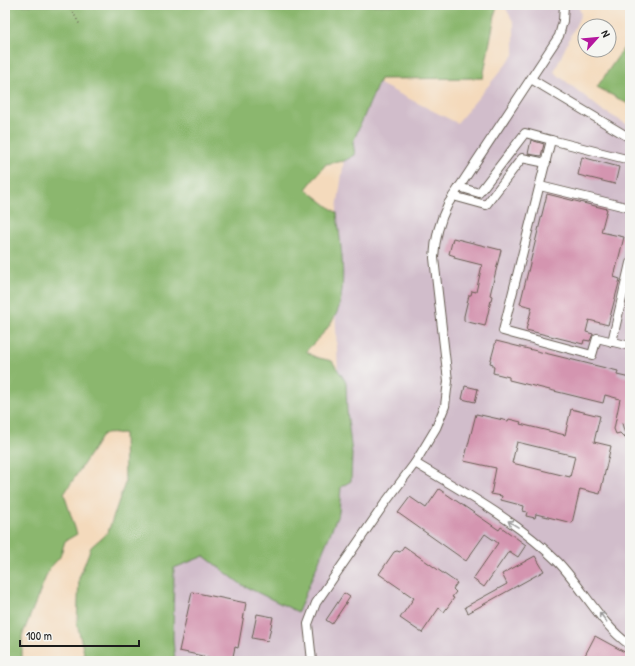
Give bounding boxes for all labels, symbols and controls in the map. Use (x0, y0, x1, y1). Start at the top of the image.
north arrow (577, 18, 617, 58)
text: N (598, 28, 614, 39)
one-way arrow (507, 520, 519, 528)
one-way arrow (599, 612, 607, 623)
scale bar (20, 622, 139, 648)
text: 100 m (26, 627, 52, 644)

